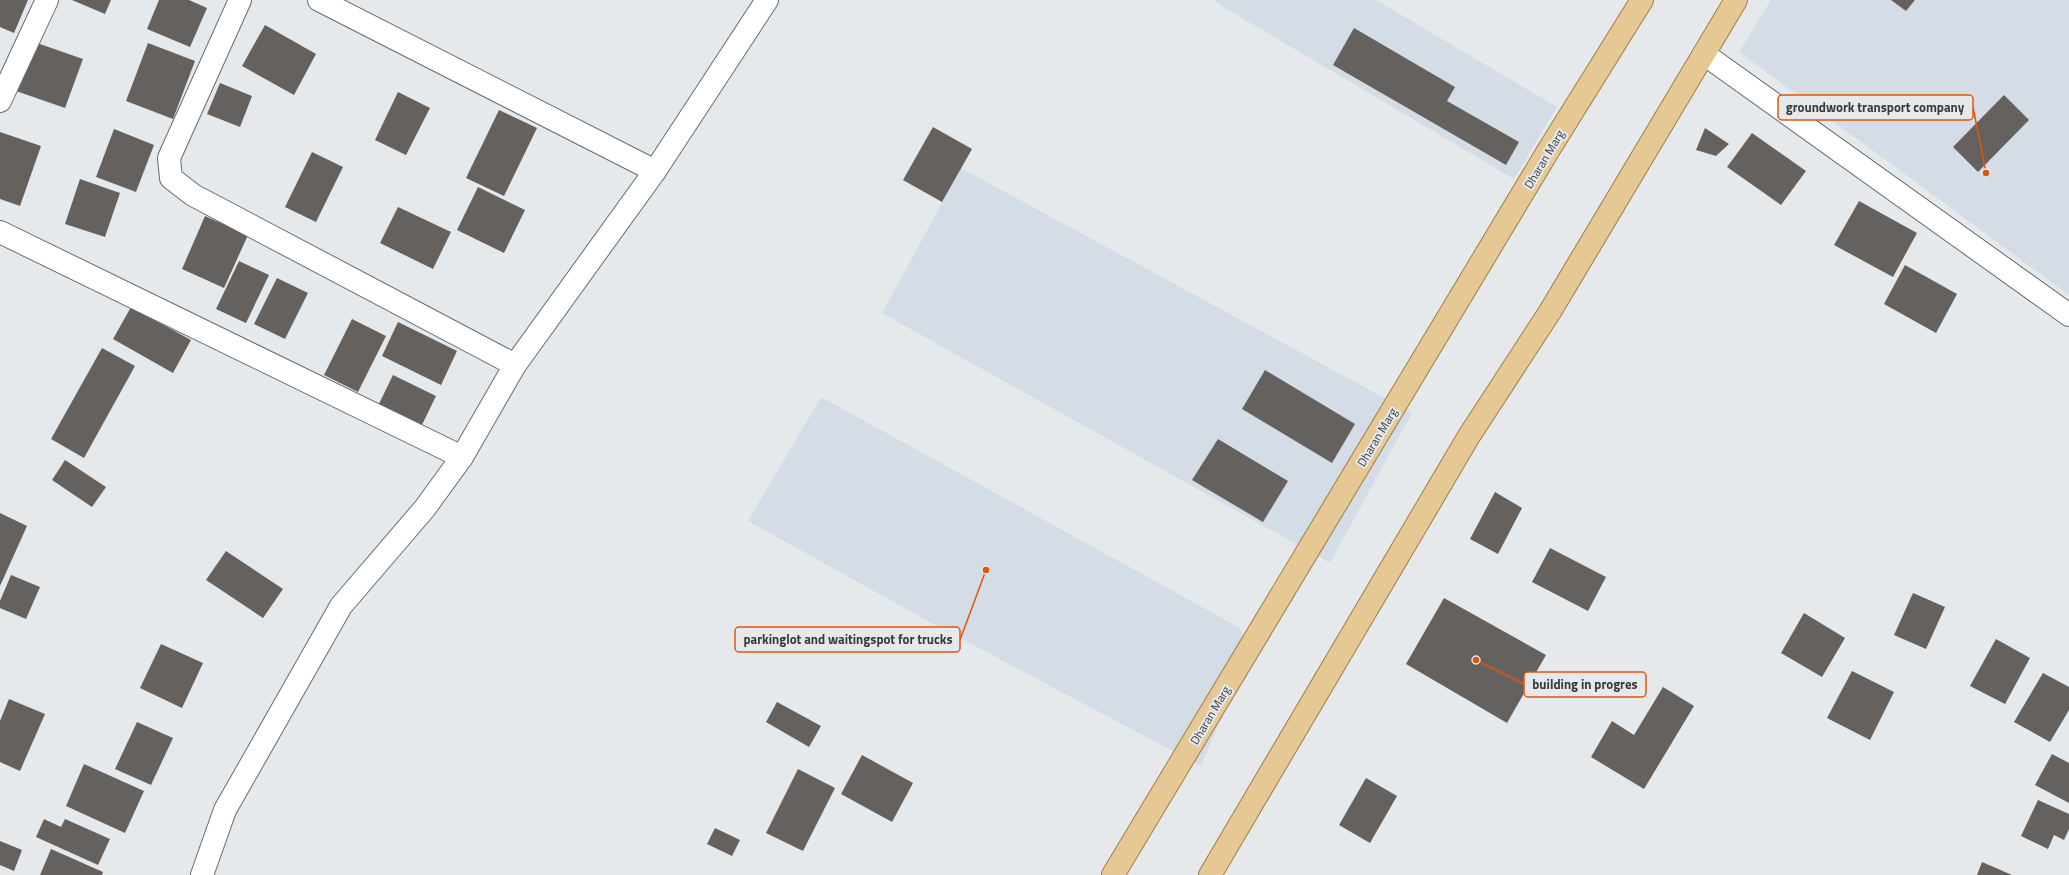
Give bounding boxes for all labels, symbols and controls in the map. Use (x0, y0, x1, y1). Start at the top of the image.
callout: groundwork transport company (1778, 95, 1973, 120)
text: groundwork transport company (1786, 97, 1965, 117)
street label: Dharan Marg (1519, 126, 1569, 192)
street label: Dharan Marg (1352, 404, 1402, 470)
callout: parkinglot and waitingspot for trucks (735, 627, 960, 652)
text: parkinglot and waitingspot for trucks (743, 629, 953, 649)
callout: building in progres (1524, 672, 1646, 697)
text: building in progres (1532, 674, 1638, 694)
street label: Dharan Marg (1185, 682, 1235, 748)

